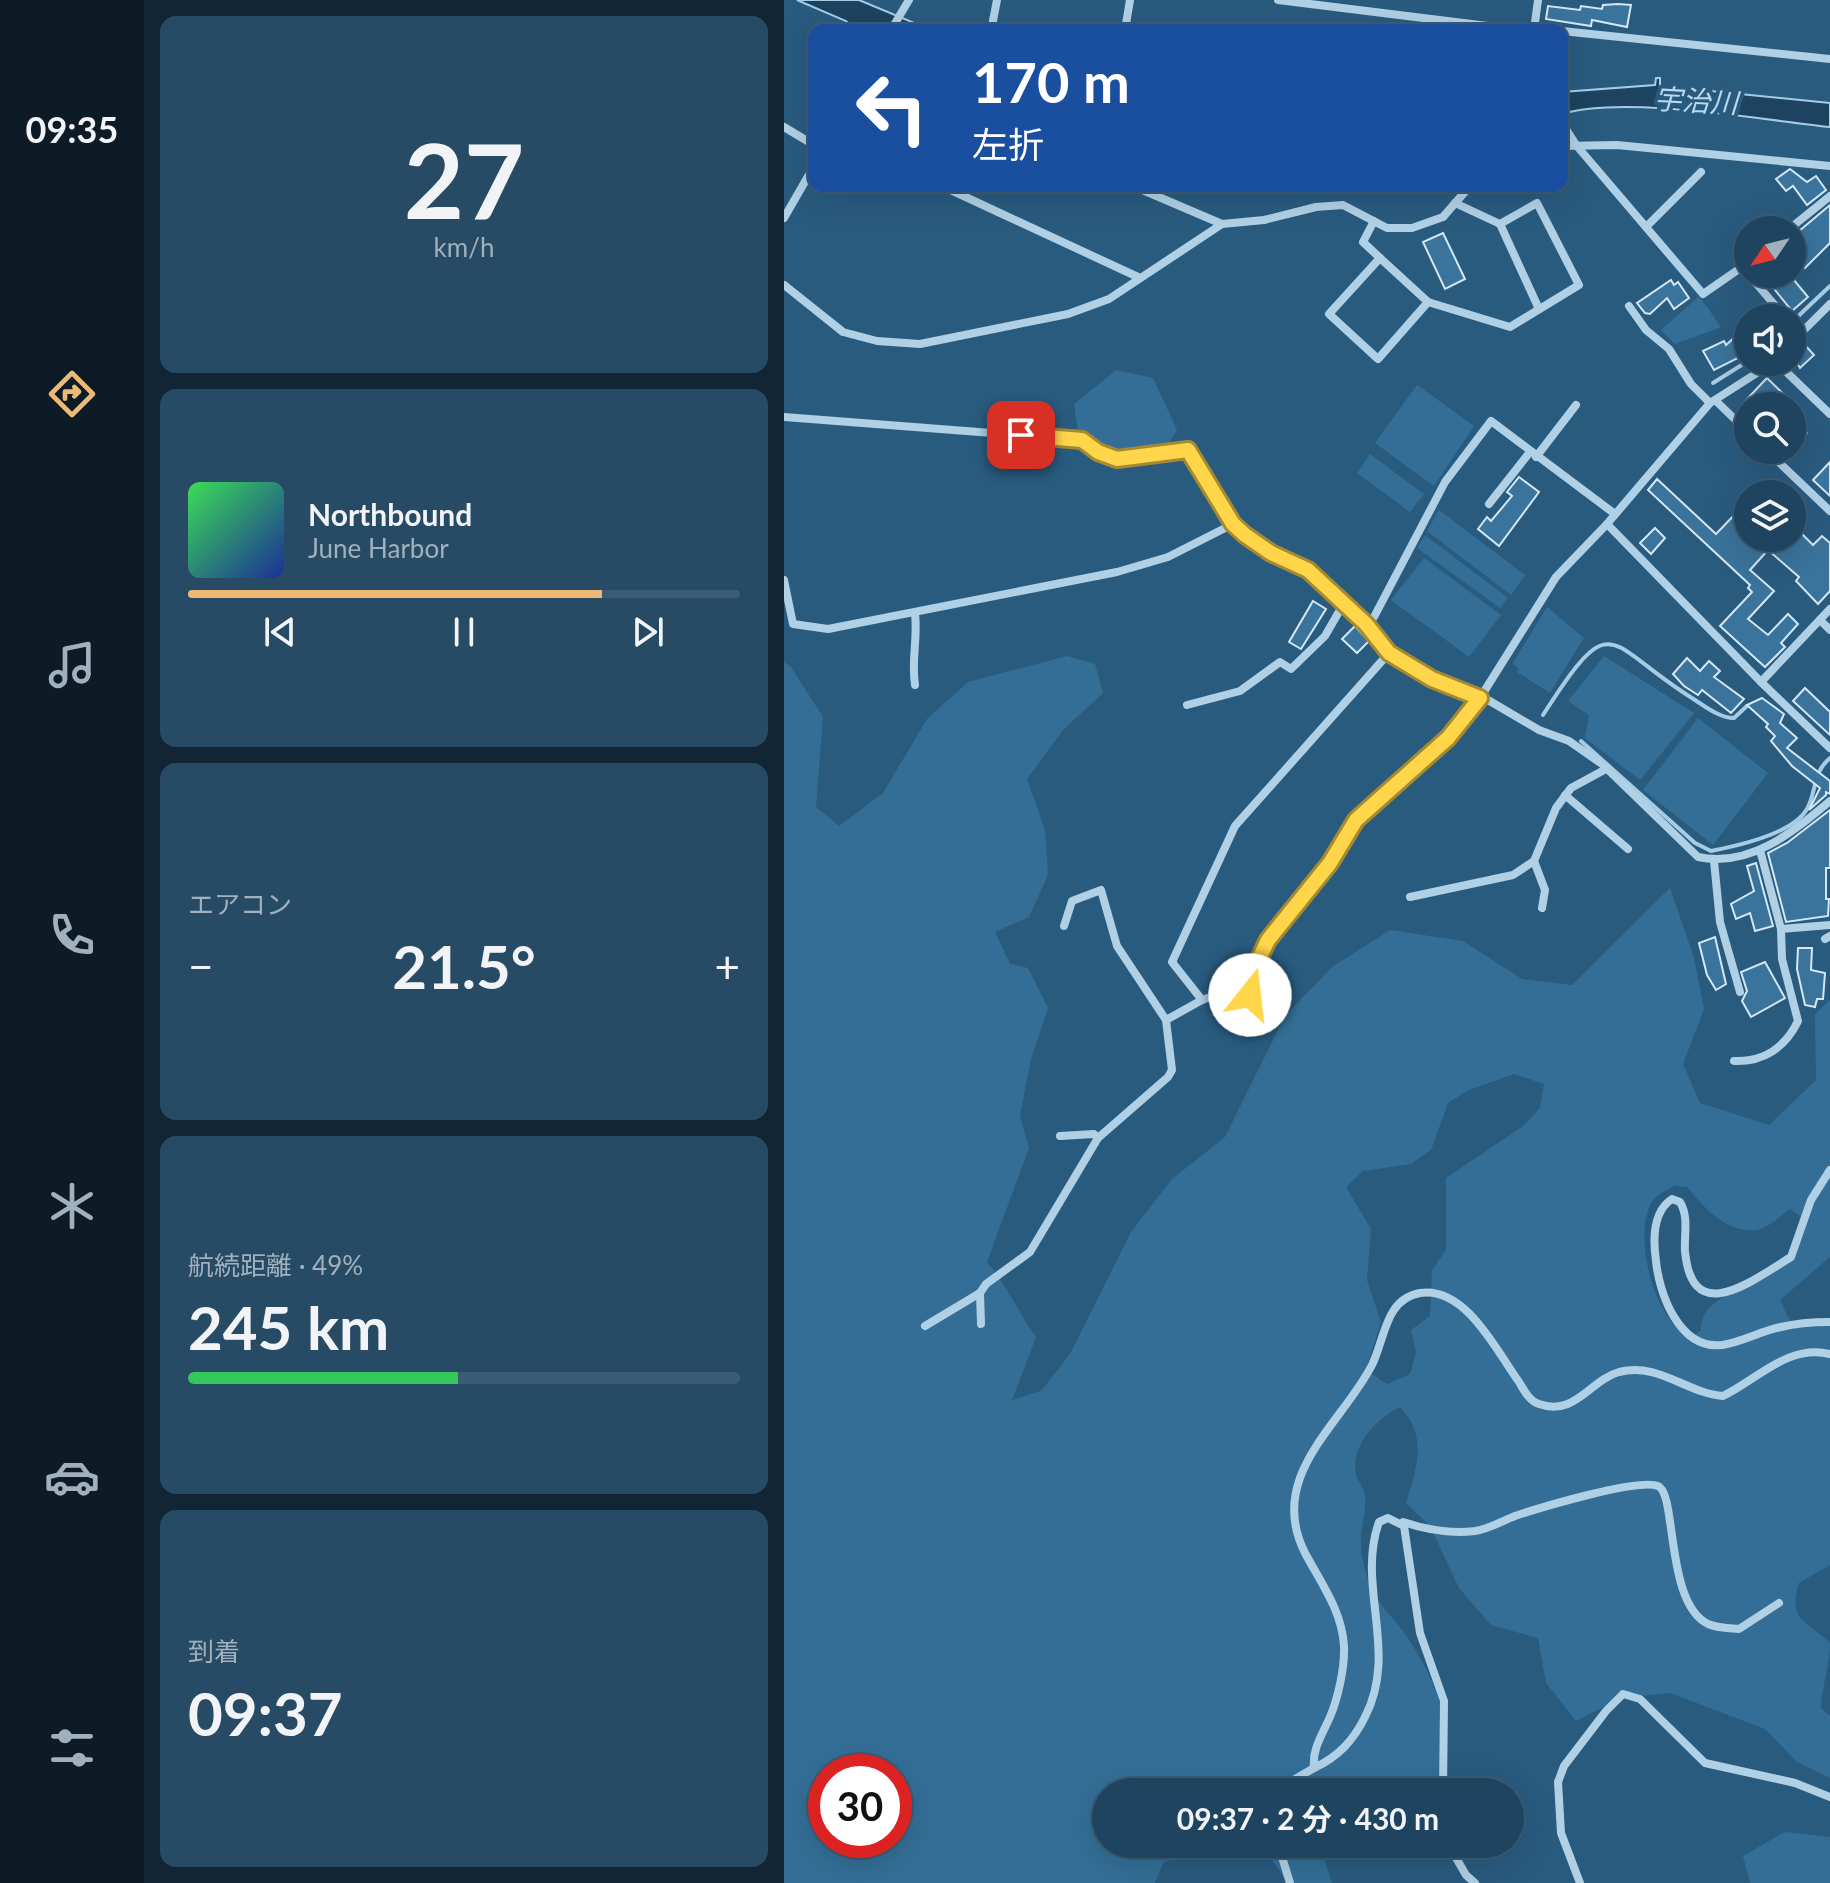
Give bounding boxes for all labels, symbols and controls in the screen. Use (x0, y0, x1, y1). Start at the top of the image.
text: 170 m (972, 48, 1130, 115)
icon: left (840, 56, 944, 160)
water label: 宇治川 (1653, 81, 1742, 119)
text: 09:35 (26, 107, 118, 151)
text: 27 (404, 116, 524, 241)
text: 左折 (972, 122, 1044, 166)
north arrow (1734, 216, 1806, 288)
map controls (1734, 216, 1806, 552)
text: km/h (434, 231, 494, 263)
button: sound (1734, 304, 1806, 376)
icon: directions (44, 366, 100, 422)
button: search (1734, 392, 1806, 464)
pin (987, 401, 1055, 469)
icon: arrive (999, 413, 1043, 457)
button: layers (1734, 480, 1806, 552)
text: Northbound (308, 496, 472, 532)
text: June Harbor (308, 532, 449, 564)
icon: previous (258, 610, 302, 654)
icon: pause (442, 610, 486, 654)
icon: next (626, 610, 670, 654)
icon: music (44, 637, 100, 693)
text: エアコン (188, 888, 292, 920)
icon: phone (44, 907, 100, 963)
text: 21.5° (392, 930, 536, 1002)
text: − (188, 940, 214, 992)
text: + (714, 940, 740, 992)
position arrow (1208, 953, 1292, 1037)
icon: climate (44, 1178, 100, 1234)
text: 航続距離 · 49% (188, 1249, 363, 1281)
text: 245 km (188, 1291, 389, 1363)
icon: car (44, 1449, 100, 1505)
text: 到着 (188, 1635, 240, 1667)
text: 09:37 (188, 1677, 343, 1749)
icon: filters (44, 1720, 100, 1776)
speed limit sign: 30 (808, 1754, 912, 1858)
text: 09:37 · 2 分 · 430 m (1177, 1800, 1439, 1836)

